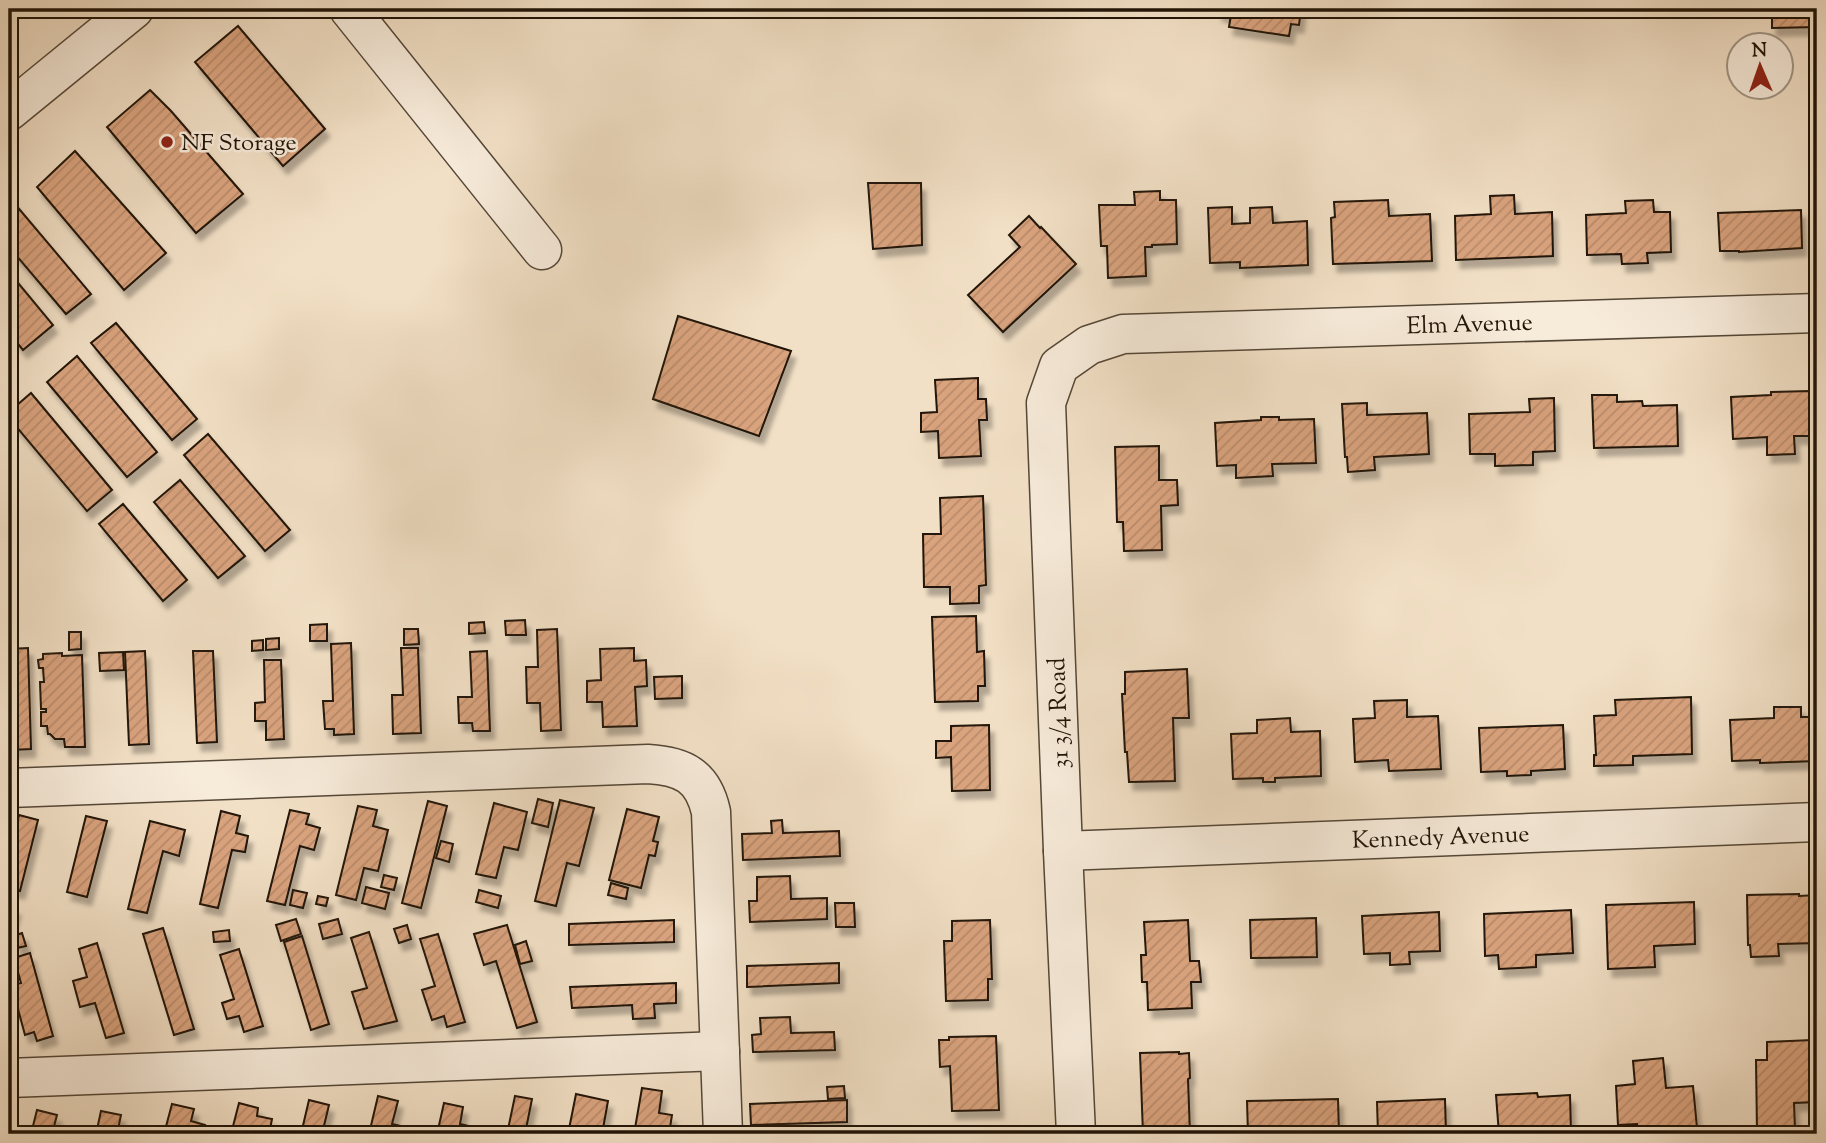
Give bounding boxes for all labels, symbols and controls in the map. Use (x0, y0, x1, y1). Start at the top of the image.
north arrow (1724, 32, 1794, 102)
text: N (1751, 38, 1768, 65)
place label: NF Storage (181, 127, 297, 161)
marker: NF Storage (159, 134, 175, 150)
street label: Elm Avenue (1406, 307, 1533, 344)
street label: 31 3/4 Road (1041, 656, 1079, 769)
street label: Kennedy Avenue (1351, 818, 1530, 859)

